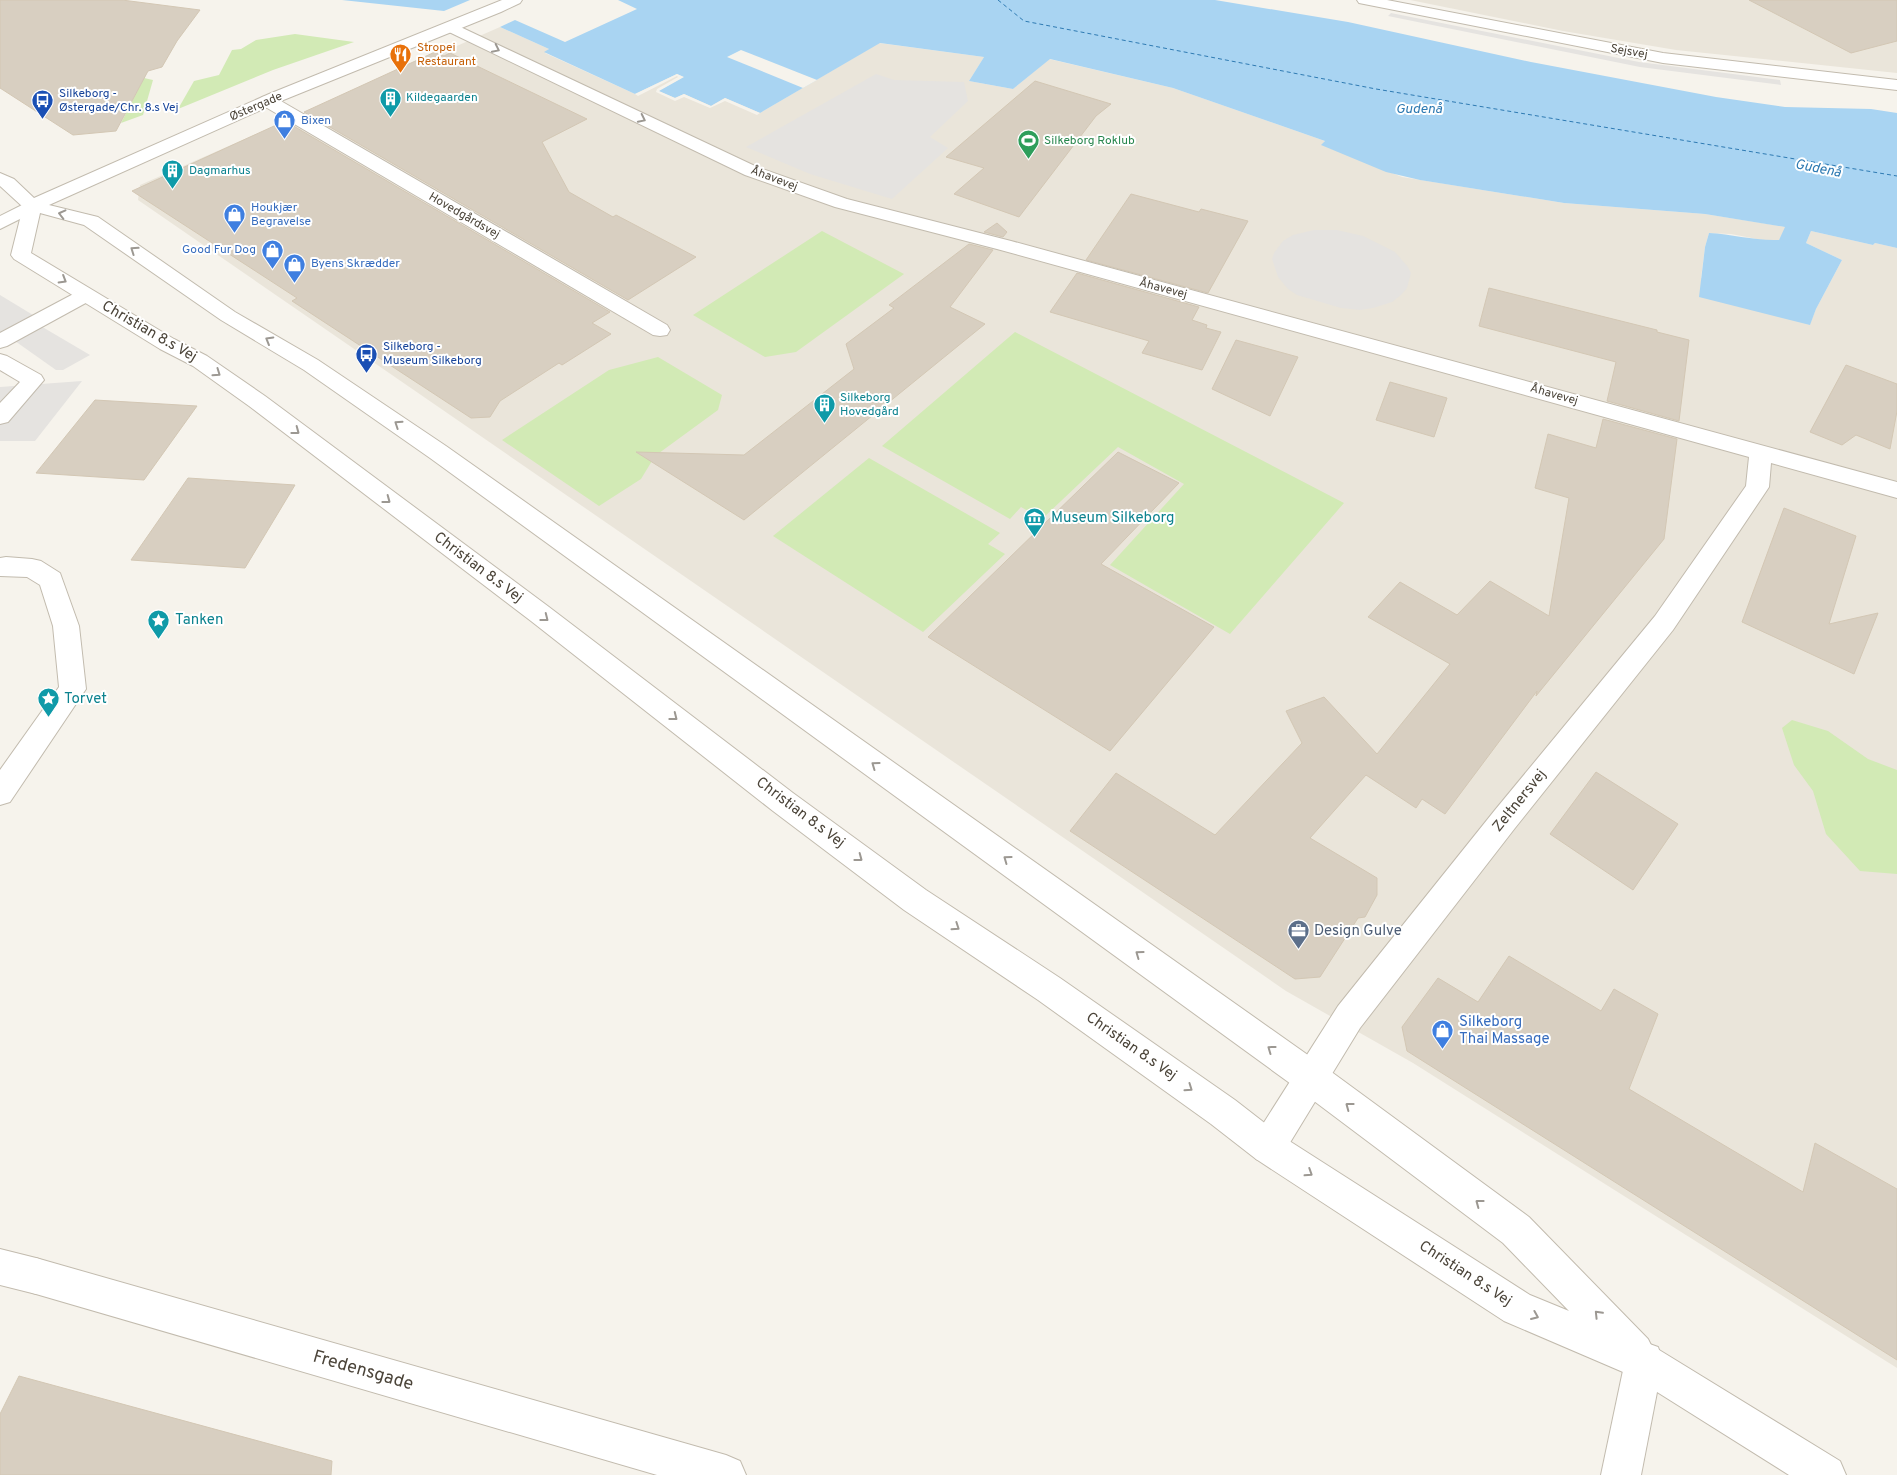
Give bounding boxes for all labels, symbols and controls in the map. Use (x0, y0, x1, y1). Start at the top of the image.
place label: Stropei Restaurant (417, 40, 476, 70)
street label: Sejsvej (1609, 41, 1649, 63)
one-way arrow (490, 42, 499, 52)
restaurant icon: Stropei Restaurant (389, 43, 413, 74)
place label: Silkeborg - Østergade/Chr. 8.s Vej (59, 86, 179, 116)
building icon: Kildegaarden (378, 86, 402, 117)
bus stop icon: Silkeborg - Østergade/Chr. 8.s Vej (31, 89, 55, 120)
street label: Østergade (227, 89, 285, 125)
place label: Kildegaarden (406, 90, 478, 106)
water label: Gudenå (1396, 101, 1443, 118)
shop icon: Bixen (273, 109, 297, 140)
one-way arrow (637, 112, 646, 123)
place label: Bixen (301, 113, 331, 129)
sports icon: Silkeborg Roklub (1016, 129, 1040, 160)
place label: Silkeborg Roklub (1044, 133, 1135, 149)
water label: Gudenå (1794, 156, 1843, 182)
building icon: Dagmarhus (161, 159, 185, 190)
place label: Dagmarhus (189, 163, 251, 179)
street label: Åhavevej (748, 163, 800, 195)
street label: Hovedgårdsvej (425, 189, 503, 243)
place label: Houkjær Begravelse (251, 200, 311, 230)
shop icon: Houkjær Begravelse (223, 203, 247, 234)
one-way arrow (57, 209, 66, 220)
shop icon: Good Fur Dog (260, 238, 284, 269)
place label: Good Fur Dog (182, 242, 256, 258)
one-way arrow (130, 247, 140, 256)
shop icon: Byens Skrædder (283, 252, 307, 283)
place label: Byens Skrædder (311, 256, 400, 272)
one-way arrow (57, 274, 66, 284)
street label: Åhavevej (1137, 275, 1189, 303)
street label: Christian 8.s Vej (98, 297, 200, 367)
one-way arrow (265, 337, 274, 347)
place label: Silkeborg - Museum Silkeborg (383, 339, 482, 369)
bus stop icon: Silkeborg - Museum Silkeborg (355, 342, 379, 373)
one-way arrow (211, 367, 221, 376)
street label: Åhavevej (1528, 381, 1580, 409)
place label: Silkeborg Hovedgård (840, 390, 899, 420)
building icon: Silkeborg Hovedgård (812, 393, 836, 424)
one-way arrow (394, 421, 404, 430)
one-way arrow (290, 425, 300, 434)
one-way arrow (381, 494, 391, 503)
museum icon: Museum Silkeborg (1023, 506, 1047, 537)
place label: Museum Silkeborg (1051, 509, 1174, 528)
street label: Christian 8.s Vej (430, 528, 526, 608)
place icon: Tanken (147, 608, 171, 639)
place label: Tanken (175, 611, 223, 630)
one-way arrow (539, 612, 549, 621)
place icon: Torvet (36, 687, 60, 718)
place label: Torvet (64, 690, 107, 709)
one-way arrow (668, 712, 677, 720)
one-way arrow (871, 762, 881, 771)
street label: Zeltnersvej (1489, 766, 1551, 836)
street label: Christian 8.s Vej (752, 773, 848, 853)
one-way arrow (853, 852, 863, 861)
one-way arrow (1004, 857, 1013, 865)
office icon: Design Gulve (1286, 919, 1310, 950)
one-way arrow (951, 920, 960, 930)
place label: Design Gulve (1314, 922, 1402, 941)
one-way arrow (1135, 951, 1145, 960)
street label: Christian 8.s Vej (1082, 1009, 1180, 1085)
place label: Silkeborg Thai Massage (1459, 1013, 1549, 1049)
shop icon: Silkeborg Thai Massage (1431, 1019, 1455, 1050)
one-way arrow (1267, 1046, 1277, 1055)
one-way arrow (1183, 1082, 1193, 1091)
one-way arrow (1345, 1103, 1355, 1112)
one-way arrow (1303, 1167, 1312, 1177)
one-way arrow (1476, 1200, 1485, 1208)
street label: Christian 8.s Vej (1415, 1237, 1515, 1311)
one-way arrow (1530, 1309, 1539, 1320)
one-way arrow (1594, 1310, 1603, 1319)
street label: Fredensgade (310, 1346, 416, 1396)

